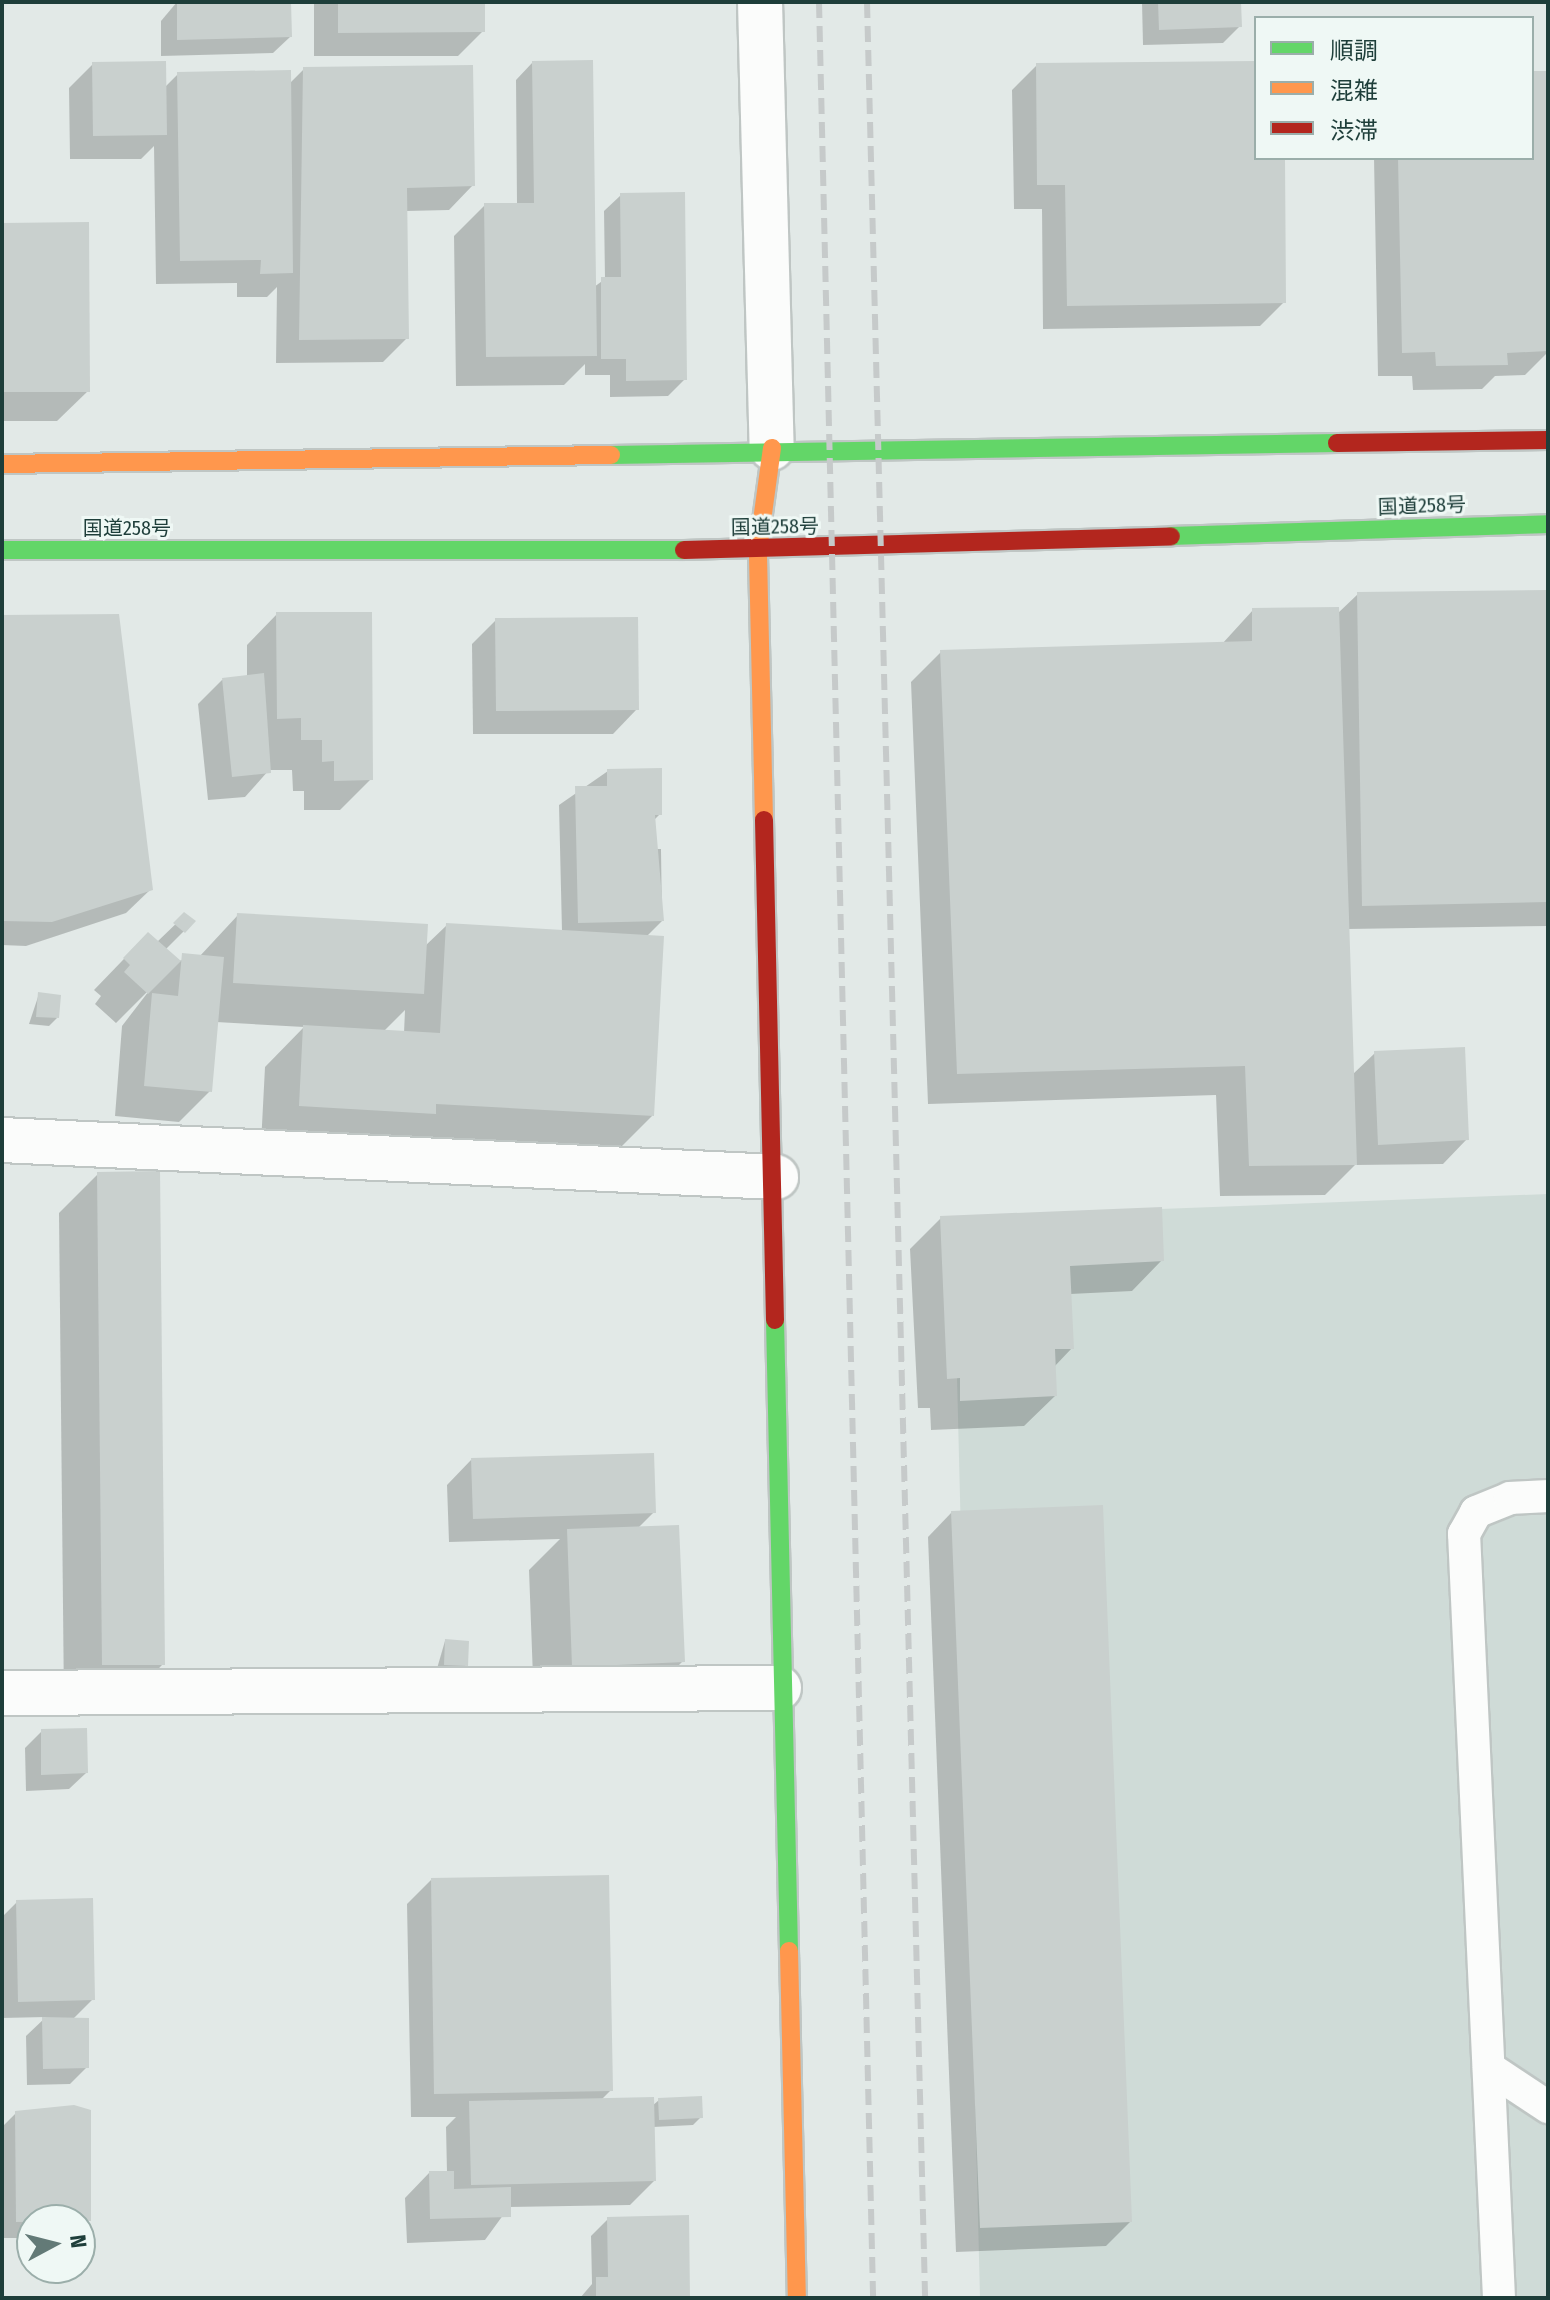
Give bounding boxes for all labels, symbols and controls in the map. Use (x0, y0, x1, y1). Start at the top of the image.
legend (1254, 16, 1534, 160)
text: 順調 (1330, 37, 1378, 65)
text: 混雑 (1330, 77, 1378, 105)
text: 渋滞 (1330, 117, 1378, 145)
street label: 国道258号 (1378, 492, 1466, 520)
street label: 国道258号 (731, 514, 819, 540)
street label: 国道258号 (83, 516, 171, 540)
north arrow (16, 2204, 96, 2284)
text: N (64, 2233, 93, 2249)

